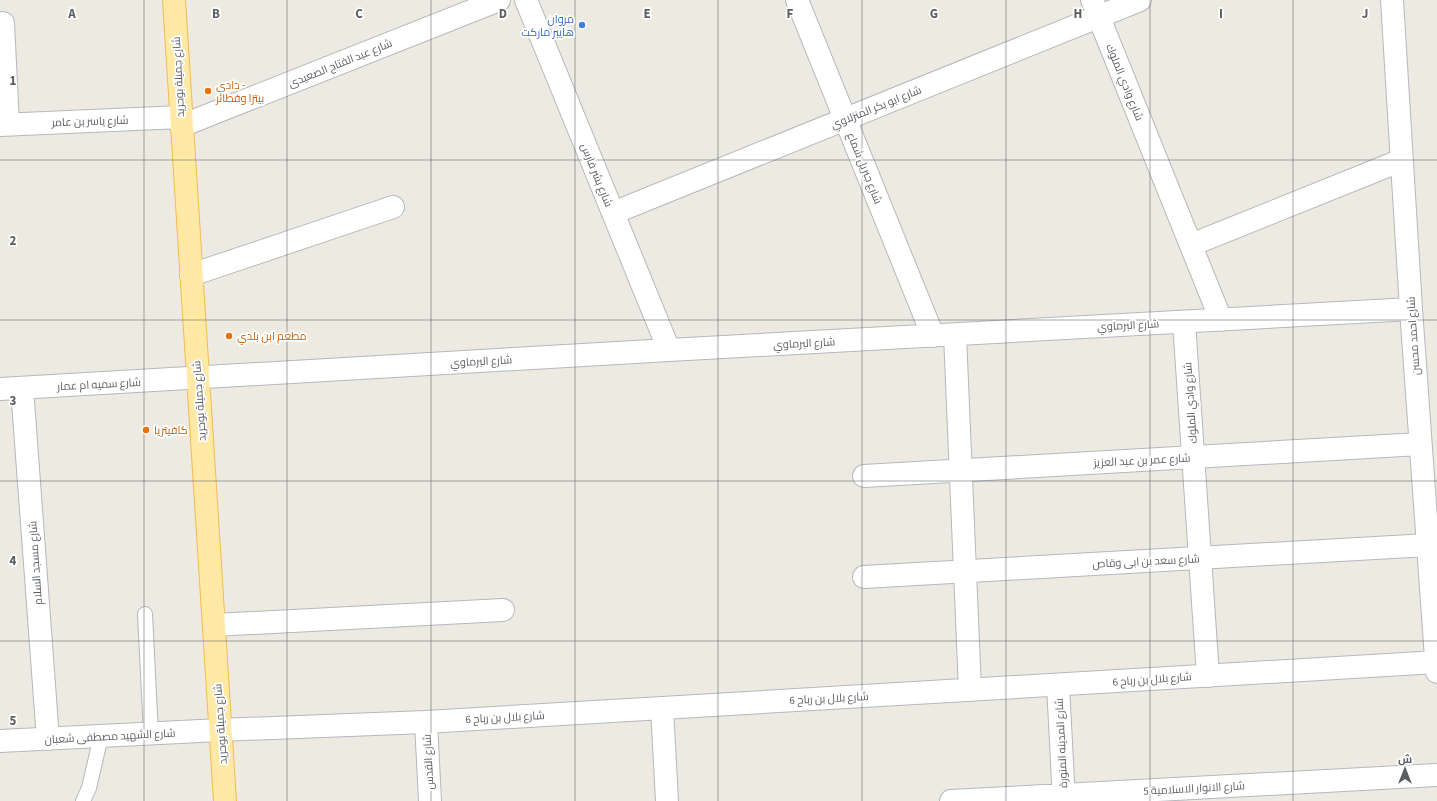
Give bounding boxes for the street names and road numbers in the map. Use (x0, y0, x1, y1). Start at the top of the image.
street label: شارع جميلة بوحريد (169, 36, 188, 118)
street label: شارع عبد الفتاح الصعيدى (286, 36, 394, 91)
street label: شارع وادي الملوك (1101, 42, 1147, 123)
street label: شارع ابو بكر المنزلاوي (829, 82, 924, 133)
street label: شارع ياسر بن عامر (50, 113, 129, 130)
street label: شارع جبريل شماع (843, 130, 886, 206)
street label: شارع بشر فارس (577, 141, 616, 209)
street label: شارع احمد محسن (1403, 296, 1424, 376)
street label: شارع البرماوي (1097, 316, 1160, 336)
street label: شارع البرماوي (773, 334, 836, 354)
street label: شارع البرماوي (450, 352, 513, 372)
street label: شارع جميلة بوحريد (189, 360, 210, 442)
street label: شارع وادي الملوك (1180, 362, 1202, 444)
street label: شارع سميه ام عمار (56, 375, 141, 394)
street label: شارع عمر بن عبد العزيز (1092, 450, 1191, 471)
street label: شارع مسجد السلام (25, 520, 46, 606)
street label: شارع سعد بن ابى وقاص (1092, 551, 1200, 572)
street label: شارع بلال بن رباح 6 (1112, 669, 1192, 690)
street label: شارع جميلة بوحريد (210, 683, 231, 765)
street label: شارع بلال بن رباح 6 (789, 689, 869, 708)
street label: شارع المدينه المنورة (1052, 698, 1071, 788)
street label: شارع بلال بن رباح 6 (465, 708, 545, 727)
street label: شارع الشهيد مصطفى شعبان (44, 726, 176, 747)
street label: شارع القدس (420, 734, 437, 790)
street label: شارع الانوار الاسلامية 5 (1143, 778, 1245, 799)

